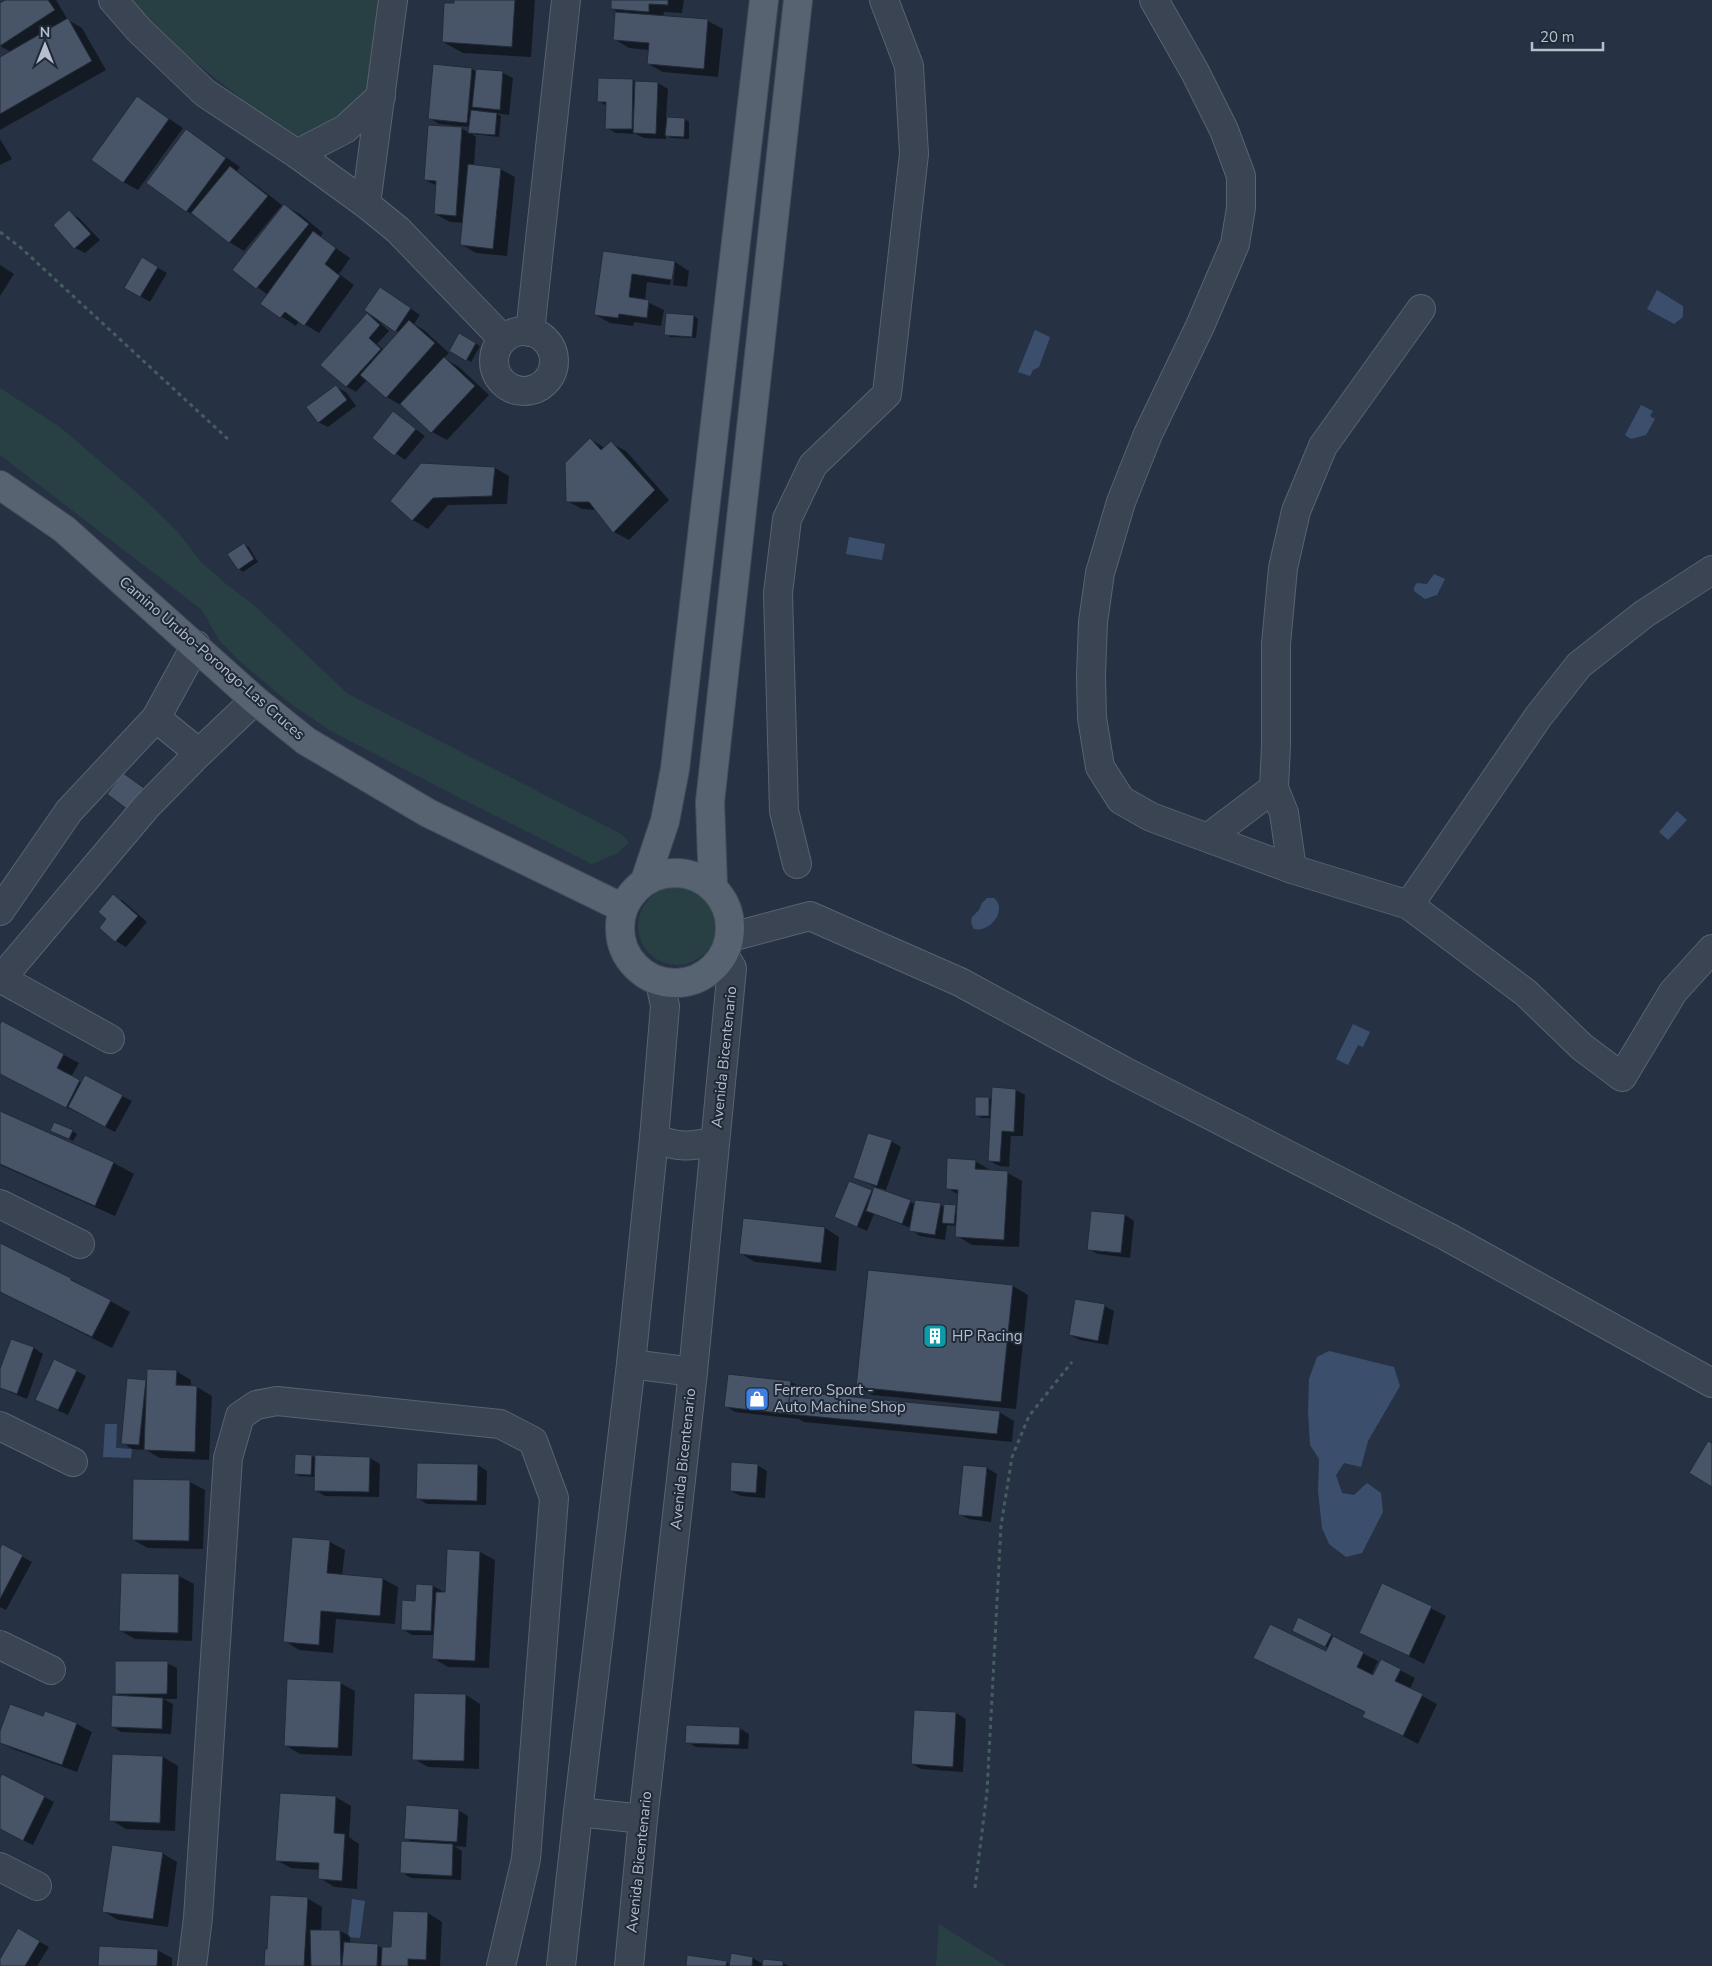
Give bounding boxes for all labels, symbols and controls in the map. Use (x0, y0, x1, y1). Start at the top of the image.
north arrow (20, 20, 70, 70)
scale bar (1532, 20, 1603, 52)
text: N (40, 23, 50, 42)
text: 20 m (1540, 27, 1575, 47)
street label: Camino Urubo-Porongo-Las Cruces (115, 572, 309, 744)
street label: Avenida Bicentenario (707, 985, 741, 1129)
building icon: HP Racing (922, 1323, 948, 1349)
place label: HP Racing (952, 1326, 1022, 1346)
place label: Ferrero Sport - Auto Machine Shop (774, 1380, 906, 1417)
shop icon: Ferrero Sport - Auto Machine Shop (744, 1386, 770, 1412)
street label: Avenida Bicentenario (666, 1387, 700, 1531)
street label: Avenida Bicentenario (622, 1790, 656, 1934)

